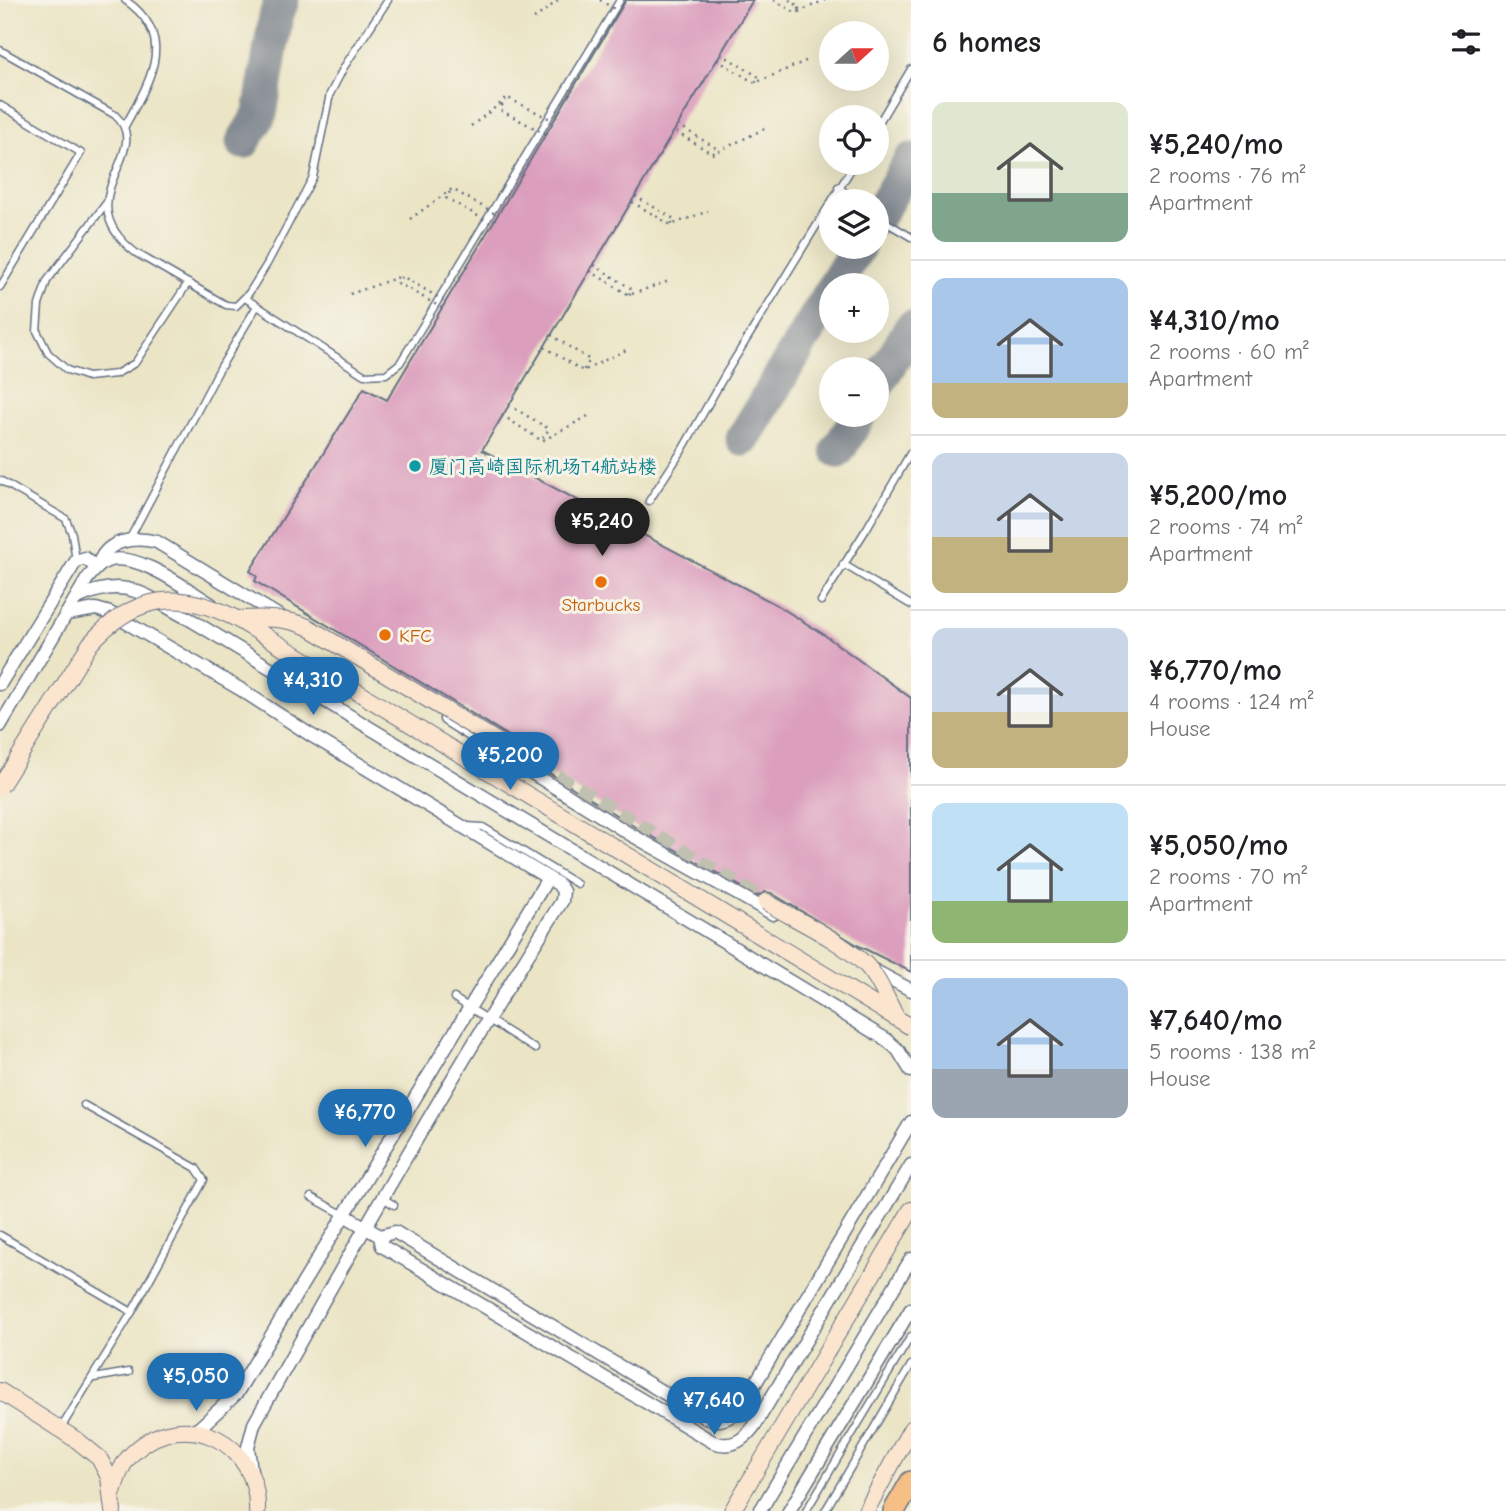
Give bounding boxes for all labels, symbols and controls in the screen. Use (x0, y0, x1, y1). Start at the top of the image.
north arrow (819, 21, 889, 91)
map controls (819, 21, 889, 427)
icon: filters (1447, 23, 1485, 61)
text: 6 homes (932, 25, 1041, 60)
button: locate (819, 105, 889, 175)
text: ¥5,240/mo (1149, 127, 1283, 162)
icon: home (988, 130, 1072, 214)
text: 2 rooms · 76 m² (1149, 162, 1305, 189)
button: layers (819, 189, 889, 259)
text: Apartment (1149, 189, 1252, 216)
button: + (819, 273, 889, 343)
text: ¥4,310/mo (1149, 303, 1280, 338)
icon: home (988, 306, 1072, 390)
text: 2 rooms · 60 m² (1149, 338, 1309, 365)
button: − (819, 357, 889, 427)
text: Apartment (1149, 365, 1252, 392)
place label: 厦门高崎国际机场T4航站楼 (429, 456, 657, 478)
marker: 厦门高崎国际机场T4航站楼 (407, 458, 423, 474)
text: ¥5,200/mo (1149, 478, 1287, 513)
icon: home (988, 481, 1072, 565)
pin: ¥5,240 (545, 498, 659, 558)
text: ¥5,240 (571, 507, 633, 534)
text: 2 rooms · 74 m² (1149, 513, 1302, 540)
text: Apartment (1149, 540, 1252, 567)
marker: Starbucks (593, 574, 609, 590)
place label: Starbucks (562, 594, 641, 616)
place label: KFC (399, 625, 432, 647)
marker: KFC (377, 627, 393, 643)
text: ¥6,770/mo (1149, 653, 1282, 688)
icon: home (988, 656, 1072, 740)
pin: ¥4,310 (256, 658, 370, 717)
text: ¥4,310 (283, 666, 343, 693)
text: 4 rooms · 124 m² (1149, 688, 1313, 715)
text: House (1149, 715, 1211, 742)
pin: ¥5,200 (453, 732, 567, 792)
text: ¥5,200 (477, 741, 543, 768)
text: ¥5,050/mo (1149, 828, 1288, 863)
icon: home (988, 831, 1072, 915)
text: 2 rooms · 70 m² (1149, 863, 1307, 890)
text: Apartment (1149, 890, 1252, 917)
text: ¥7,640/mo (1149, 1003, 1282, 1038)
icon: home (988, 1006, 1072, 1090)
text: 5 rooms · 138 m² (1149, 1038, 1315, 1065)
text: House (1149, 1065, 1211, 1092)
pin: ¥6,770 (308, 1090, 422, 1149)
text: ¥6,770 (334, 1098, 396, 1125)
pin: ¥5,050 (139, 1354, 253, 1413)
text: ¥5,050 (163, 1362, 229, 1389)
pin: ¥7,640 (657, 1378, 771, 1437)
text: ¥7,640 (683, 1386, 745, 1413)

